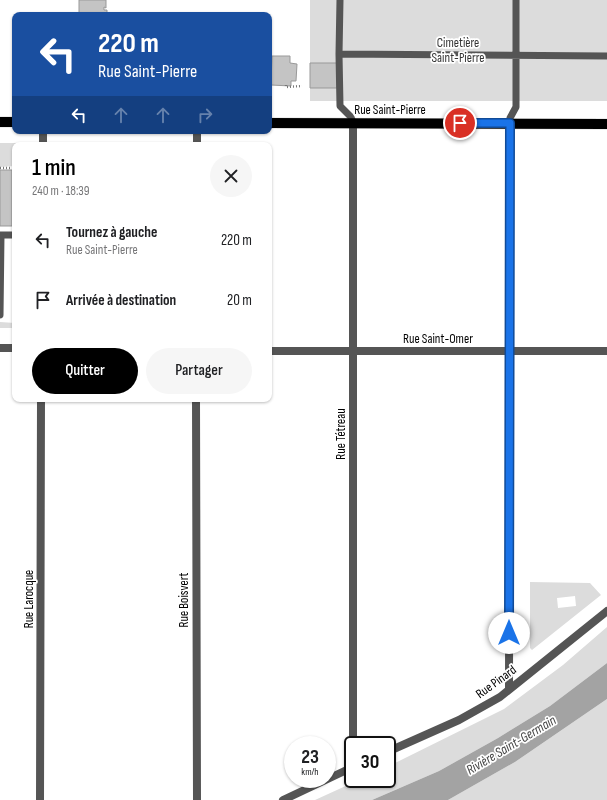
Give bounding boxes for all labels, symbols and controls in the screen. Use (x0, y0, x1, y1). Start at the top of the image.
text: 220 m (98, 27, 159, 60)
icon: left (32, 28, 84, 80)
park label: Cimetière Saint-Pierre (432, 35, 485, 66)
text: Rue Saint-Pierre (98, 61, 197, 82)
street label: Rue Saint-Pierre (354, 102, 426, 118)
icon: left (68, 104, 90, 126)
icon: ahead (110, 104, 132, 126)
icon: ahead (152, 104, 174, 126)
icon: right (194, 104, 216, 126)
pin (443, 106, 477, 140)
icon: arrive (449, 112, 471, 134)
text: 1 min (32, 153, 76, 182)
button: close (210, 155, 252, 197)
text: 240 m · 18:39 (32, 183, 90, 199)
text: Tournez à gauche (66, 223, 157, 242)
icon: left (32, 229, 54, 251)
text: 220 m (221, 231, 252, 250)
text: Rue Saint-Pierre (66, 242, 138, 258)
icon: arrive (32, 289, 54, 311)
text: Arrivée à destination (66, 291, 176, 310)
text: 20 m (227, 291, 252, 310)
street label: Rue Saint-Omer (403, 331, 473, 347)
button: Quitter (32, 348, 138, 394)
button: Partager (146, 348, 252, 394)
street label: Rue Tétreau (333, 408, 349, 460)
street label: Rue Larocque (21, 570, 37, 628)
street label: Rue Boisvert (176, 572, 192, 627)
position arrow (488, 612, 530, 654)
street label: Rue Pinard (473, 662, 519, 702)
water label: Rivière Saint-Germain (463, 711, 559, 779)
speed limit sign: 30 (344, 736, 396, 788)
text: 23 (301, 745, 319, 769)
text: km/h (301, 766, 319, 778)

